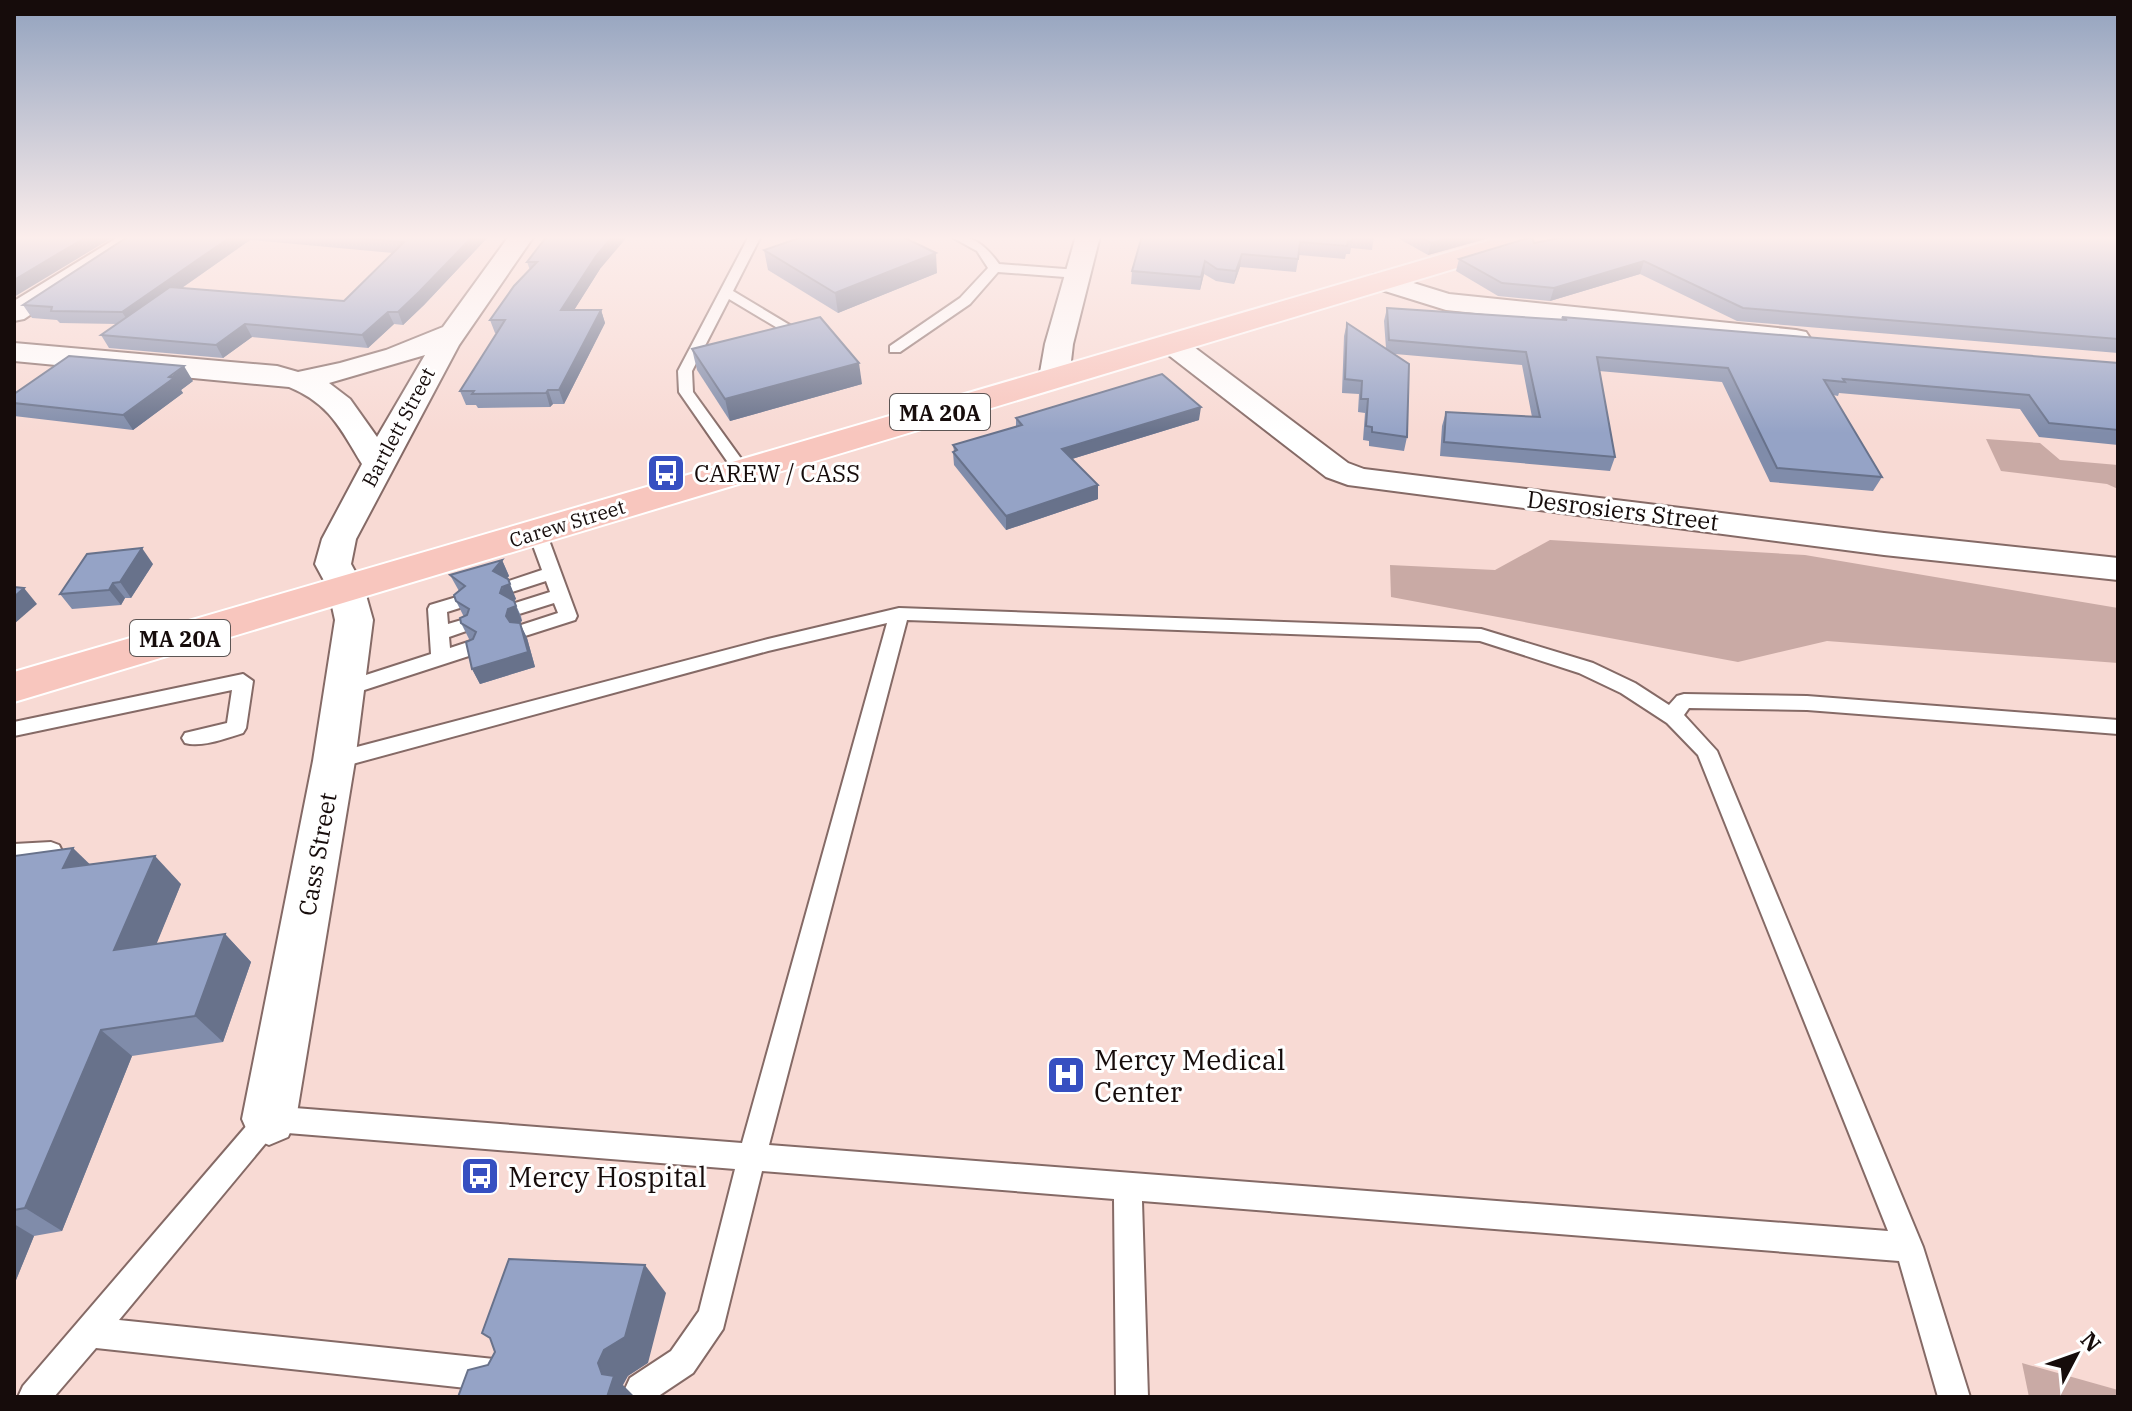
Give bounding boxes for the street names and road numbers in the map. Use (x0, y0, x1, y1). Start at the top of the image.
street label: Bartlett Street (355, 362, 441, 492)
road number: MA 20A (890, 394, 990, 430)
street label: Desrosiers Street (1525, 482, 1721, 538)
street label: Carew Street (506, 493, 628, 553)
road number: MA 20A (130, 620, 230, 656)
street label: Cass Street (290, 790, 344, 918)

